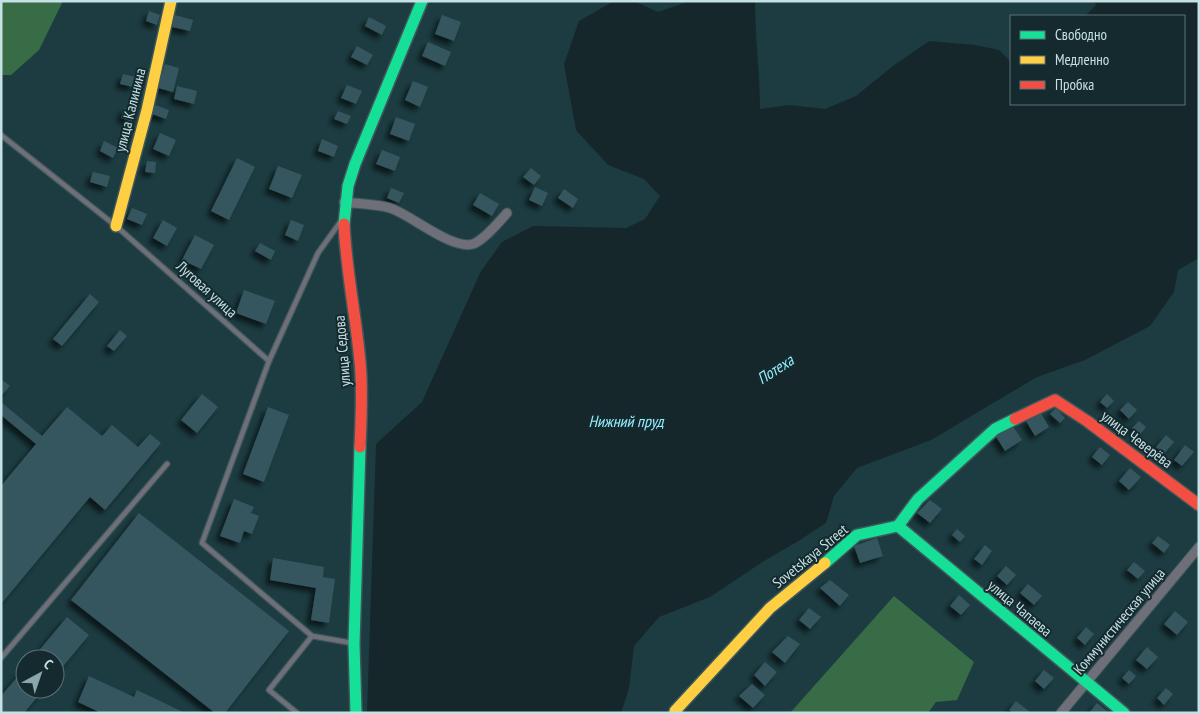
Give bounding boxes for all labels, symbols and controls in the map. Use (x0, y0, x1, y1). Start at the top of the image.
legend (1010, 15, 1185, 105)
text: Свободно (1055, 25, 1107, 44)
text: Медленно (1055, 50, 1109, 69)
street label: улица Калинина (110, 66, 150, 154)
text: Пробка (1055, 75, 1094, 94)
street label: Луговая улица (172, 256, 241, 321)
street label: улица Седова (329, 315, 355, 387)
water label: Потеха (753, 349, 798, 388)
street label: улица Чеверёва (1098, 406, 1176, 472)
water label: Нижний пруд (588, 411, 665, 431)
street label: Sovetskaya Street (768, 520, 852, 592)
street label: Коммунистическая улица (1069, 564, 1169, 678)
street label: улица Чапаева (984, 576, 1056, 640)
north arrow (15, 649, 65, 699)
text: С (40, 655, 57, 673)

